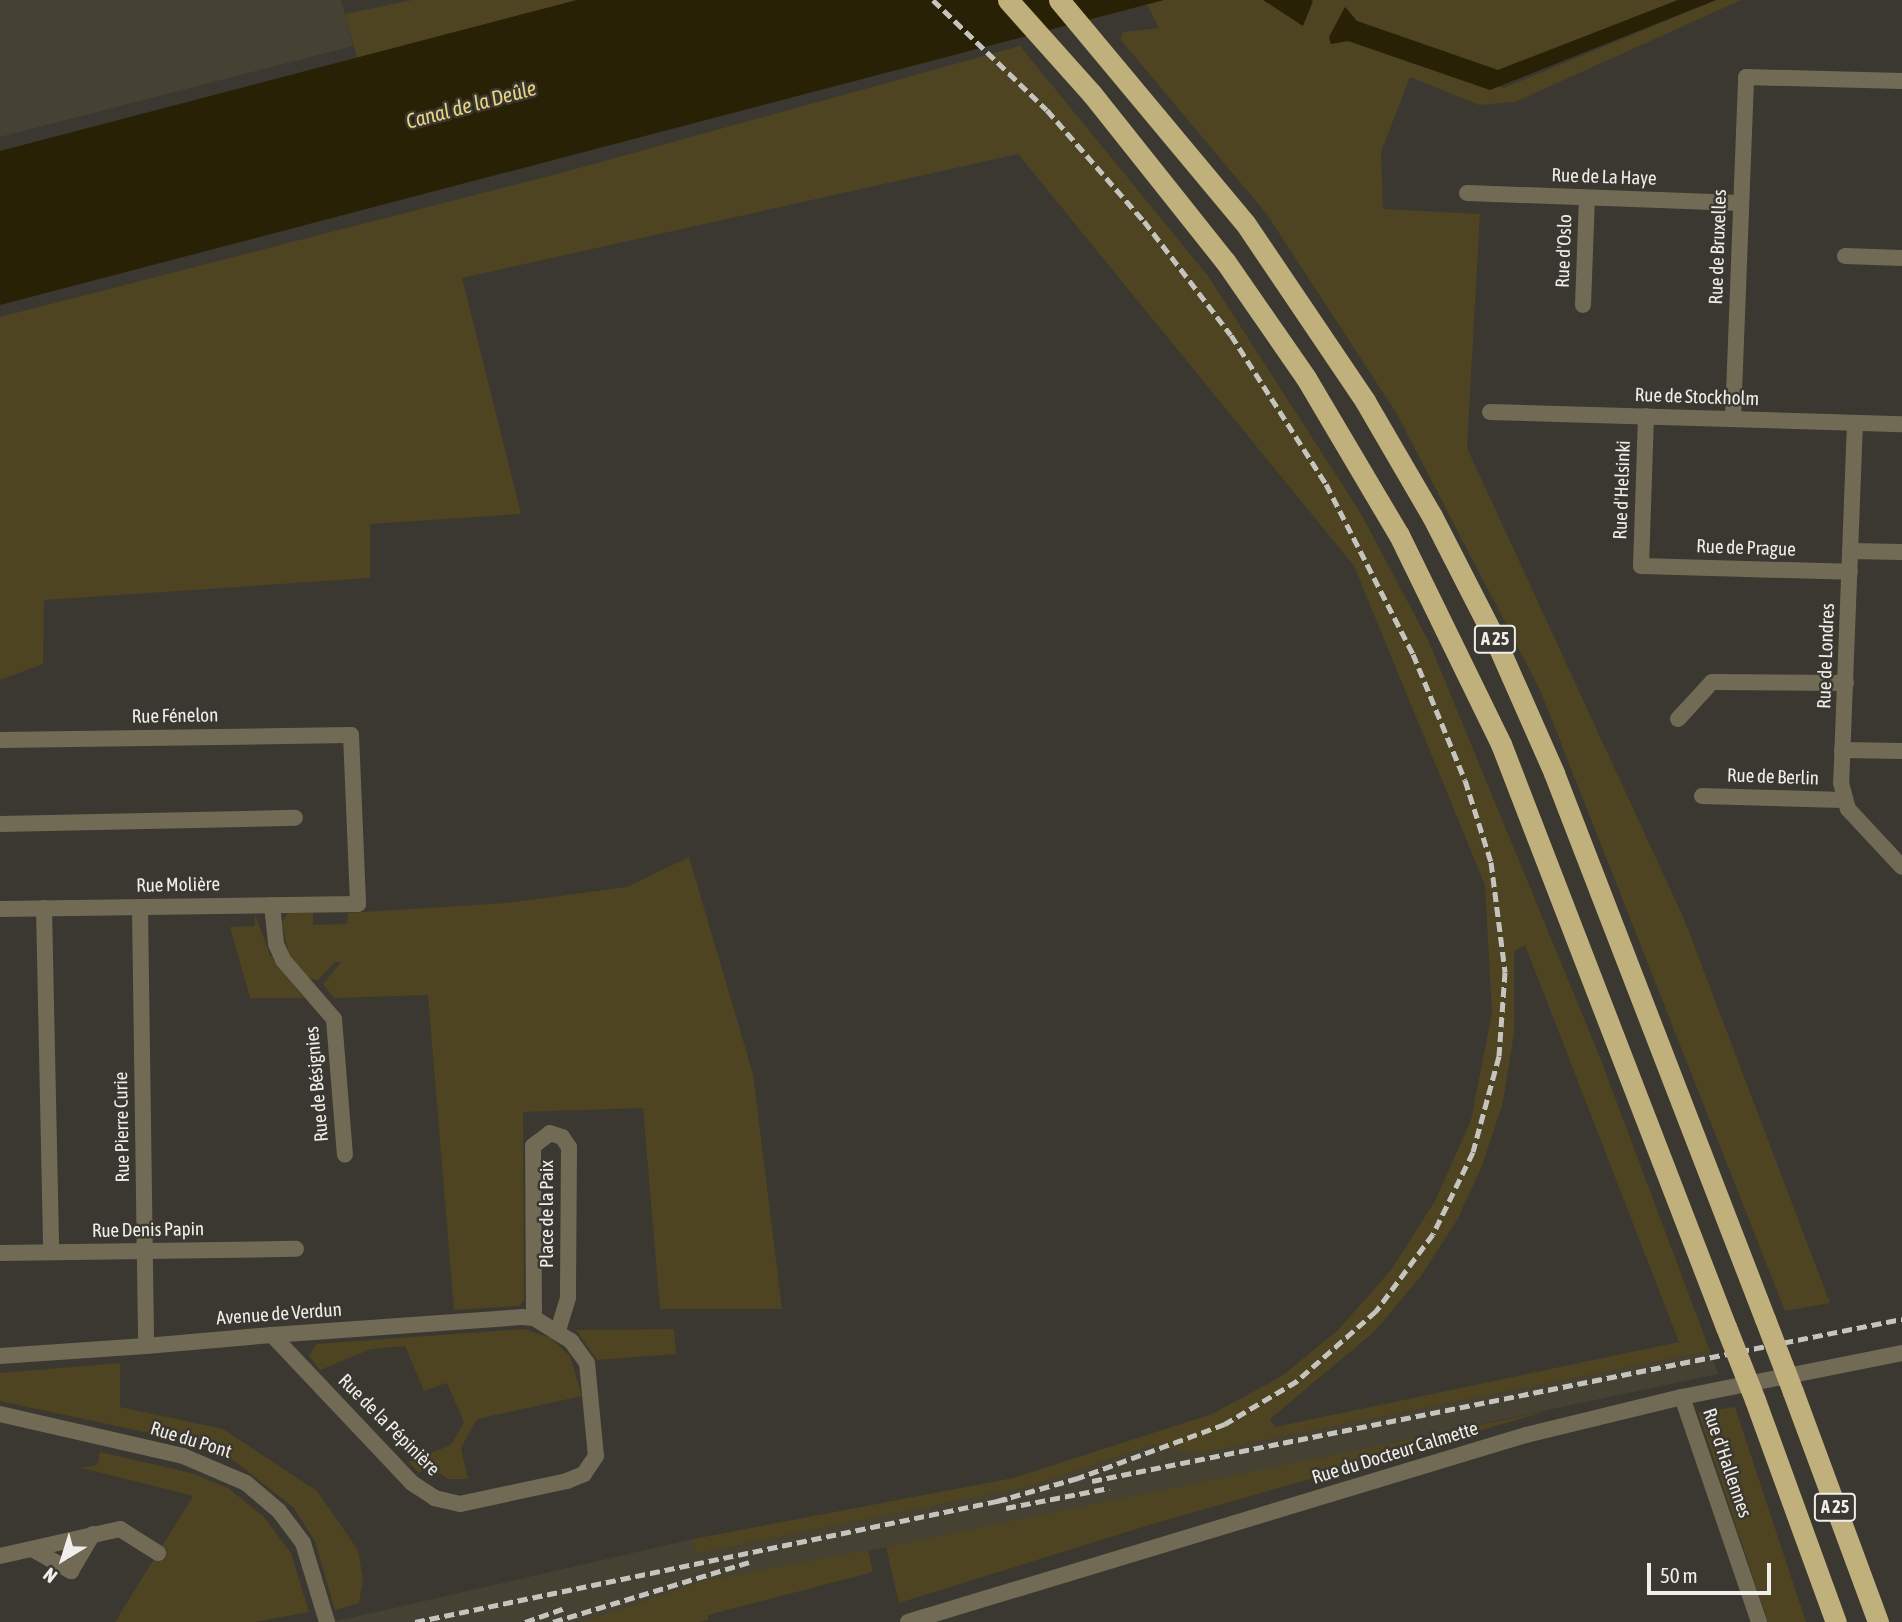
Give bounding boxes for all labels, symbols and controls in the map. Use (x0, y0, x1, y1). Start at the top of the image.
water label: Canal de la Deûle (403, 74, 539, 134)
street label: Rue de La Haye (1551, 164, 1657, 190)
street label: Rue de Bruxelles (1705, 189, 1731, 305)
street label: Rue d'Oslo (1551, 214, 1577, 288)
street label: Rue de Stockholm (1634, 383, 1760, 411)
street label: Rue d'Helsinki (1609, 440, 1635, 540)
street label: Rue de Prague (1696, 535, 1796, 561)
street label: Rue de Londres (1813, 603, 1839, 709)
road number: A 25 (1472, 624, 1518, 654)
street label: Rue Fénelon (131, 704, 219, 728)
street label: Rue de Berlin (1727, 764, 1819, 790)
street label: Rue Molière (136, 873, 220, 897)
street label: Rue de Bésignies (301, 1025, 333, 1143)
street label: Rue Pierre Curie (110, 1072, 134, 1182)
street label: Place de la Paix (536, 1160, 558, 1268)
street label: Rue Denis Papin (92, 1218, 204, 1242)
street label: Avenue de Verdun (215, 1298, 343, 1330)
street label: Rue de la Pépinière (333, 1369, 445, 1481)
street label: Rue d'Hallennes (1698, 1405, 1756, 1521)
street label: Rue du Pont (148, 1417, 234, 1463)
street label: Rue du Docteur Calmette (1309, 1417, 1481, 1489)
road number: A 25 (1812, 1492, 1858, 1522)
north arrow (28, 1524, 98, 1594)
scale bar (1650, 1548, 1774, 1592)
text: N (39, 1563, 61, 1588)
text: 50 m (1660, 1563, 1698, 1587)

